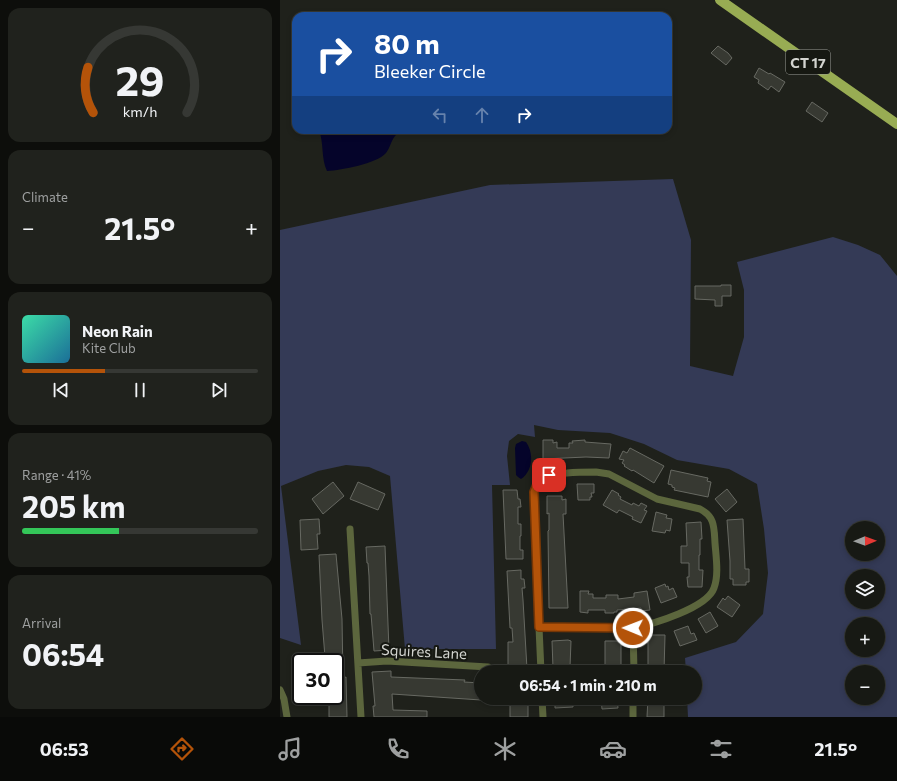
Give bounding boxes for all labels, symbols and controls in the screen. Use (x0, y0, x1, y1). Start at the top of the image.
text: 80 m (374, 26, 440, 60)
icon: right (308, 28, 360, 80)
road number: CT 17 (786, 50, 830, 74)
text: 29 (115, 54, 165, 105)
text: Bleeker Circle (374, 60, 485, 82)
text: km/h (123, 101, 157, 119)
icon: left (429, 104, 451, 126)
icon: ahead (471, 104, 493, 126)
icon: right (513, 104, 535, 126)
text: Climate (22, 189, 68, 205)
text: 21.5° (104, 209, 175, 246)
text: − (22, 214, 35, 241)
text: + (245, 214, 258, 241)
text: Neon Rain (82, 322, 153, 340)
text: Kite Club (82, 340, 136, 356)
icon: previous (50, 379, 72, 401)
icon: pause (129, 379, 151, 401)
icon: next (208, 379, 230, 401)
pin (532, 458, 566, 492)
icon: arrive (538, 464, 560, 486)
text: Range · 41% (22, 467, 91, 483)
text: 205 km (22, 487, 125, 524)
north arrow (845, 521, 885, 561)
map controls (845, 521, 885, 705)
button: layers (845, 569, 885, 609)
position arrow (612, 607, 654, 649)
text: Arrival (22, 615, 61, 631)
button: + (845, 617, 885, 657)
text: 06:54 (22, 635, 104, 672)
street label: Squires Lane (381, 640, 468, 662)
speed limit sign: 30 (292, 653, 344, 705)
button: − (845, 665, 885, 705)
text: 06:54 · 1 min · 210 m (519, 676, 657, 694)
icon: directions (168, 735, 196, 763)
icon: music (276, 735, 304, 763)
icon: phone (384, 735, 412, 763)
icon: climate (491, 735, 519, 763)
icon: car (599, 735, 627, 763)
icon: filters (707, 735, 735, 763)
text: 06:53 (40, 738, 89, 760)
text: 21.5° (814, 738, 857, 760)

